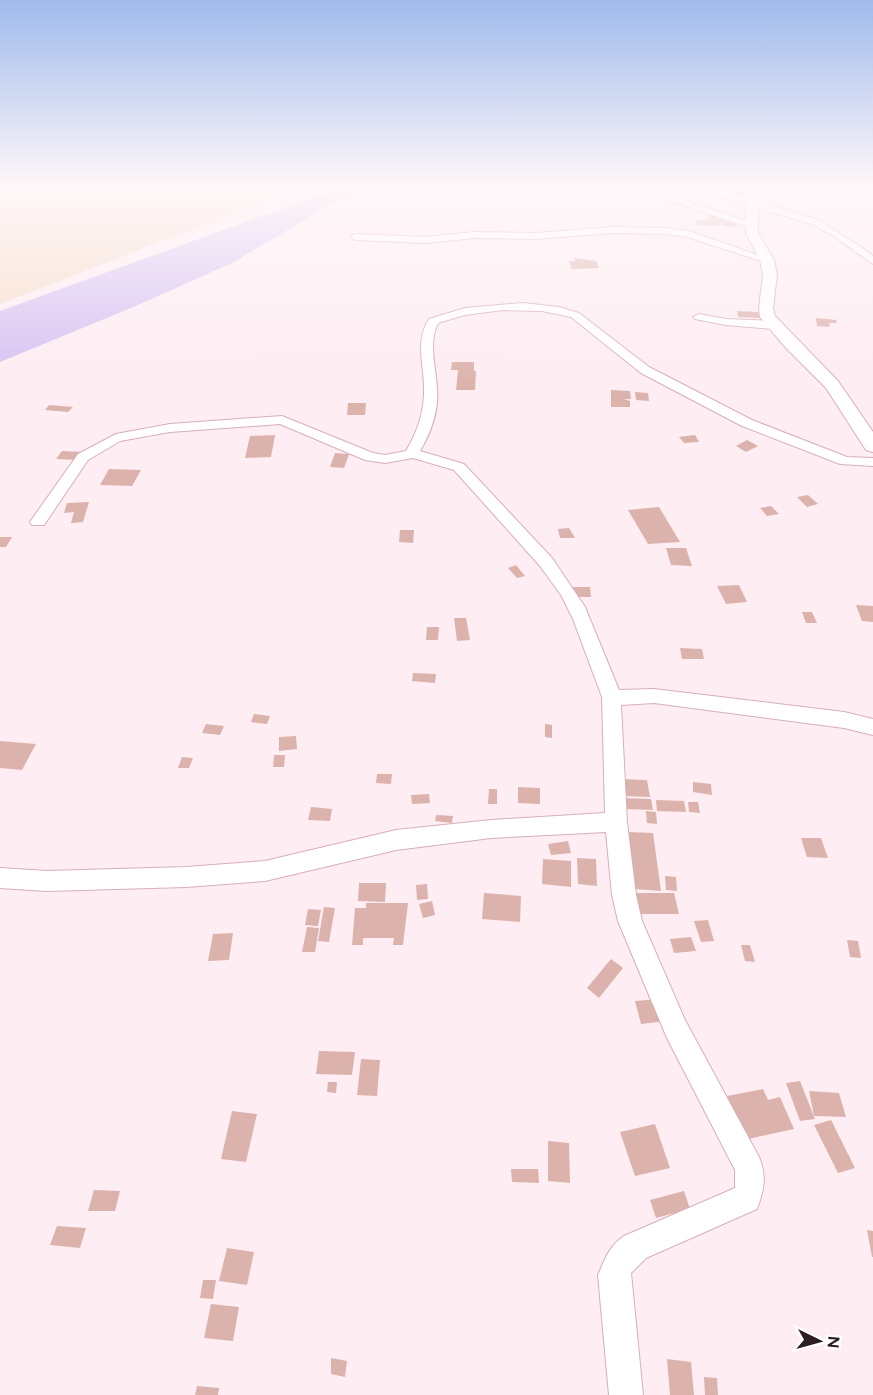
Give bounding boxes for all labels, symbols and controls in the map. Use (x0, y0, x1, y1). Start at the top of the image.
north arrow (789, 1311, 849, 1371)
text: N (823, 1335, 843, 1349)

